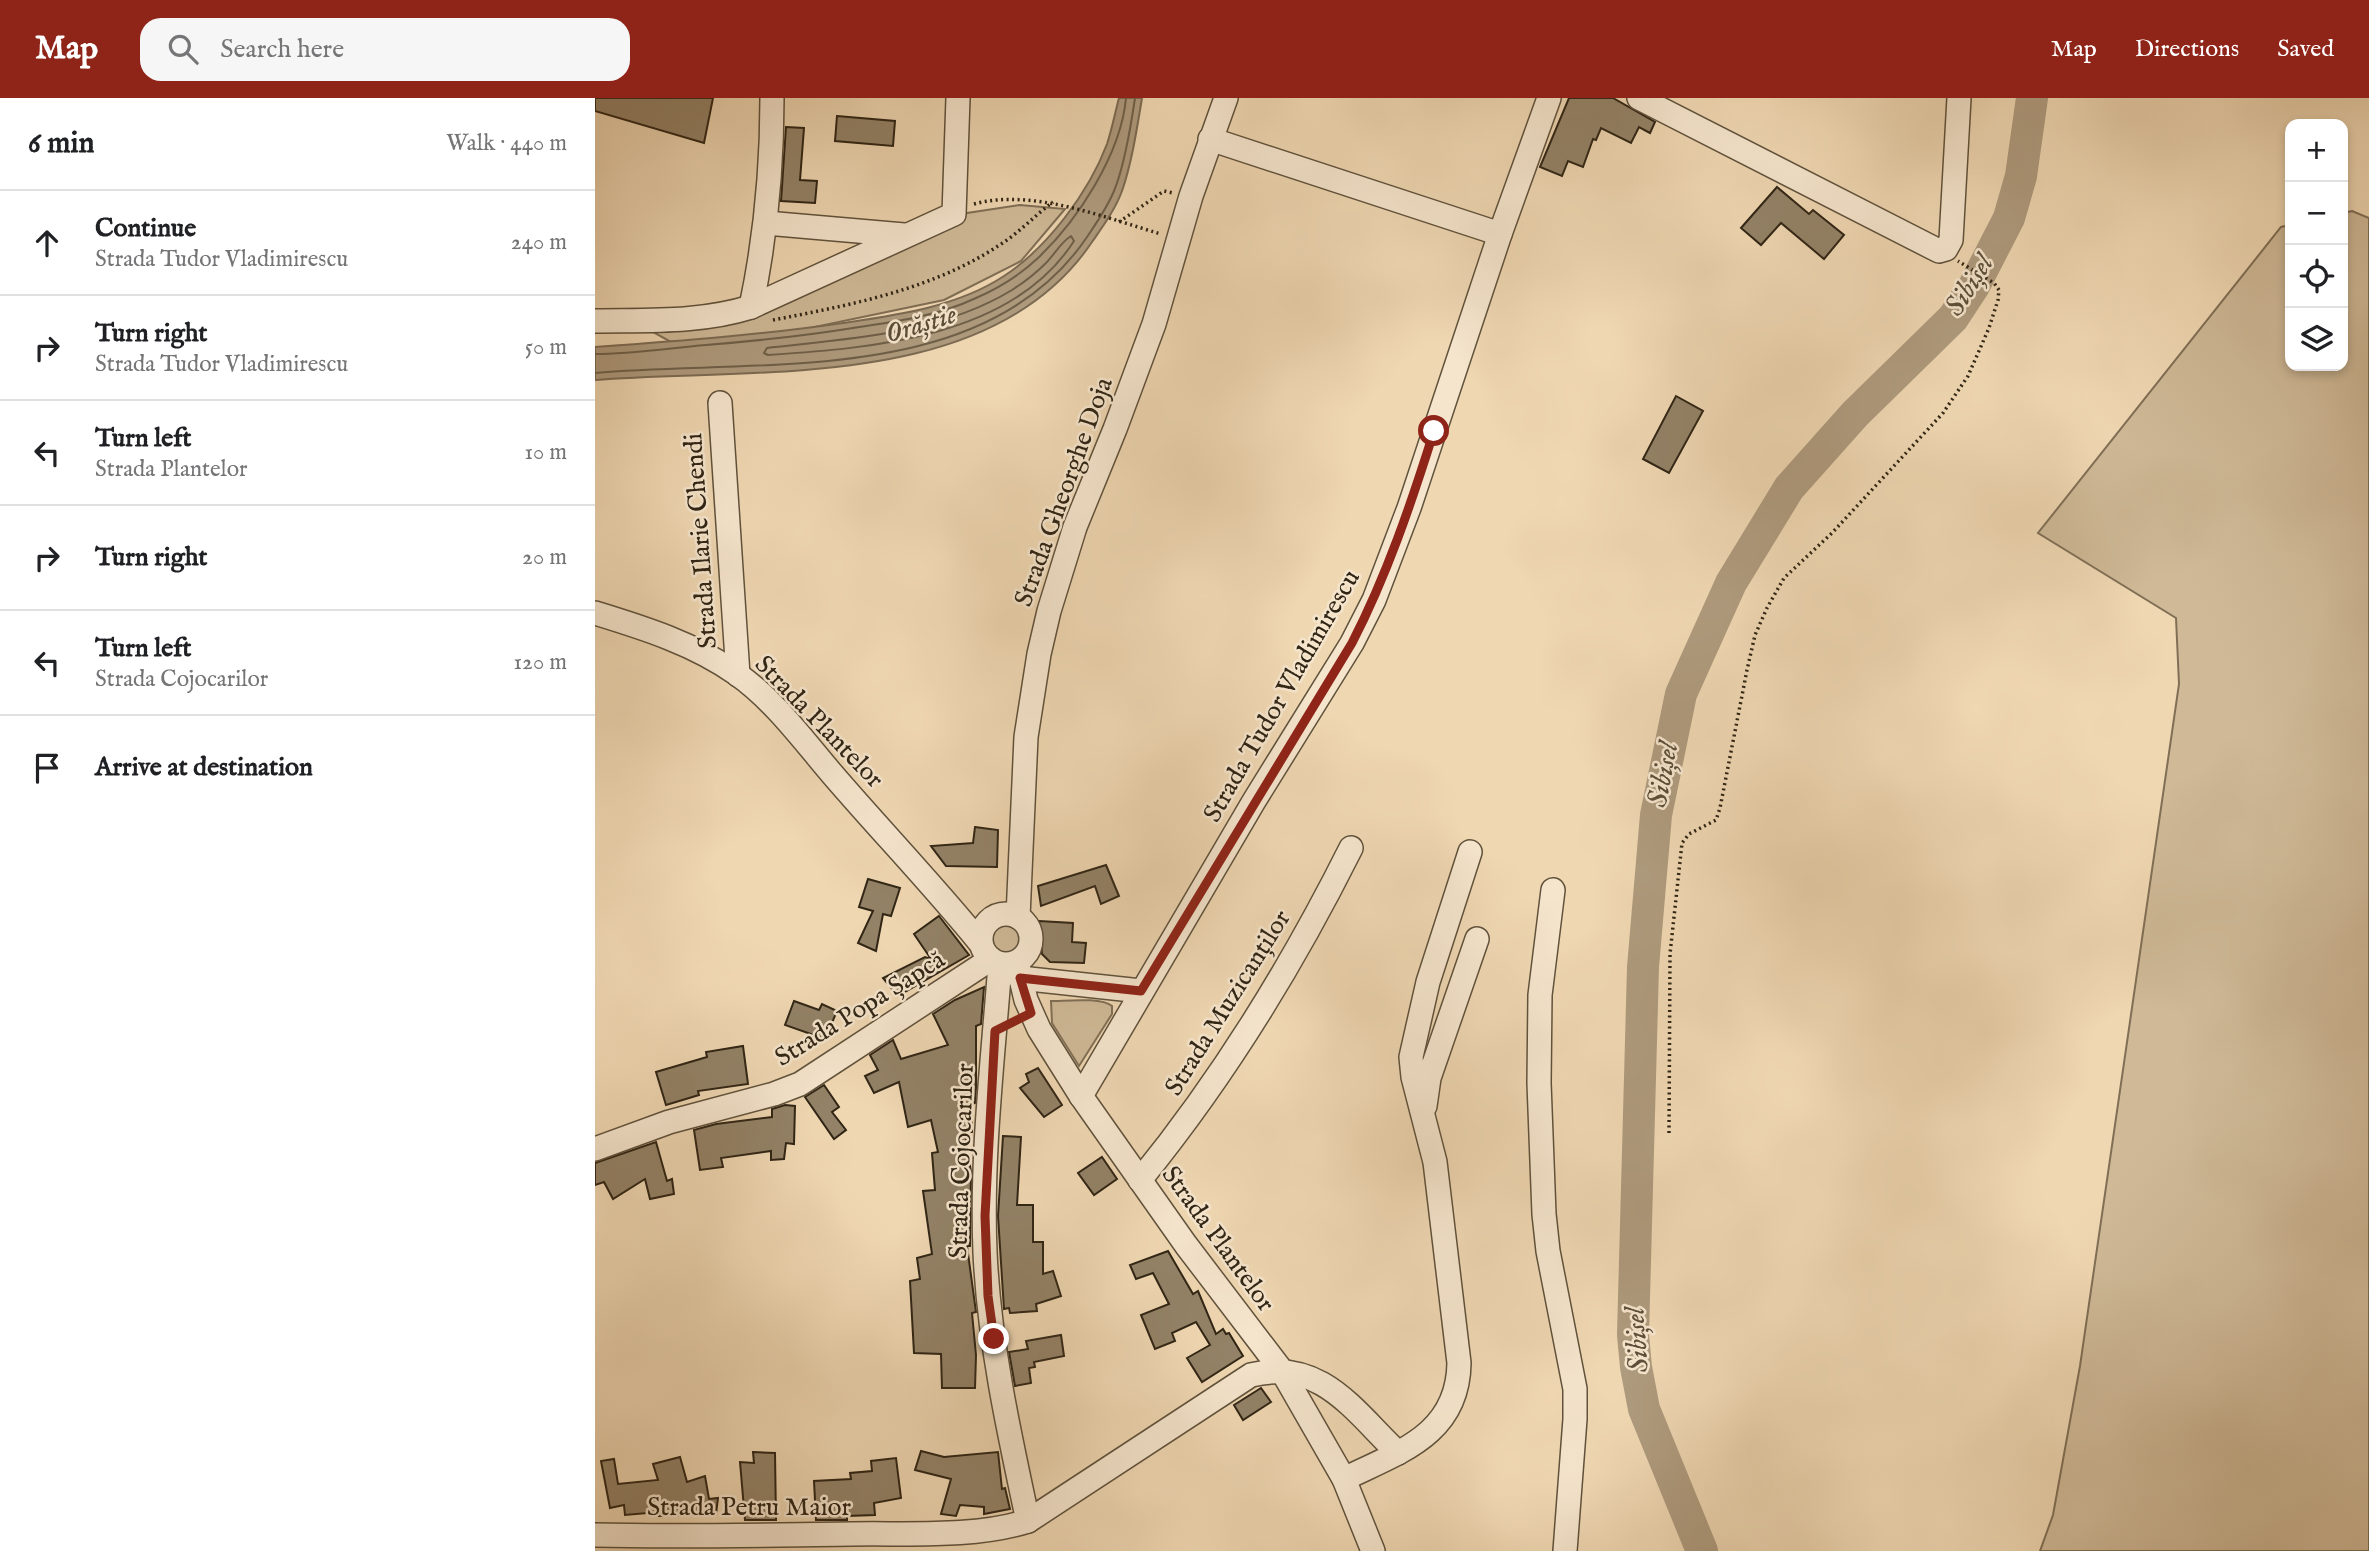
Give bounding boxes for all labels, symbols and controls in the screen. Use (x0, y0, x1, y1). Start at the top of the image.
search box (140, 18, 630, 81)
text: Map (35, 28, 98, 70)
icon: search (164, 30, 202, 68)
text: Search here (220, 33, 344, 66)
text: Map (2051, 34, 2097, 65)
text: Directions (2135, 34, 2239, 65)
text: Saved (2277, 34, 2334, 65)
map controls (2285, 119, 2348, 371)
button: + (2285, 119, 2348, 182)
text: 6 min (28, 125, 94, 163)
text: Walk · 440 m (446, 129, 567, 158)
button: − (2285, 182, 2348, 245)
text: Continue (95, 212, 196, 245)
icon: ahead (28, 224, 66, 262)
text: 240 m (511, 228, 567, 257)
text: Strada Tudor Vladimirescu (95, 245, 348, 274)
button: locate (2285, 245, 2348, 308)
water label: Sibișel (1938, 247, 2003, 323)
water label: Orăștie (881, 297, 962, 352)
button: layers (2285, 308, 2348, 371)
text: Turn right (95, 317, 208, 350)
icon: right (28, 329, 66, 367)
text: 50 m (525, 333, 567, 362)
text: Strada Tudor Vladimirescu (95, 350, 348, 379)
street label: Strada Gheorghe Doja (1007, 372, 1121, 611)
route start (1418, 415, 1449, 446)
text: Turn left (95, 422, 192, 455)
street label: Strada Ilarie Chendi (677, 432, 725, 650)
icon: left (28, 434, 66, 472)
text: 10 m (524, 438, 567, 467)
text: Strada Plantelor (95, 455, 247, 484)
icon: right (28, 539, 66, 577)
text: Turn right (95, 541, 208, 574)
text: 20 m (522, 543, 567, 572)
street label: Strada Tudor Vladimirescu (1196, 564, 1368, 828)
text: Turn left (95, 632, 192, 665)
icon: left (28, 644, 66, 682)
text: 120 m (514, 648, 567, 677)
street label: Strada Plantelor (747, 649, 891, 796)
text: Strada Cojocarilor (95, 665, 268, 694)
water label: Sibișel (1641, 737, 1688, 810)
icon: arrive (28, 749, 66, 787)
text: Arrive at destination (95, 751, 313, 784)
street label: Strada Muzicanților (1158, 904, 1299, 1102)
street label: Strada Popa Șapcă (769, 943, 952, 1075)
street label: Strada Cojocarilor (942, 1062, 982, 1259)
street label: Strada Plantelor (1154, 1160, 1282, 1319)
water label: Sibișel (1618, 1304, 1658, 1374)
route end (978, 1323, 1009, 1354)
street label: Strada Petru Maior (647, 1491, 851, 1524)

